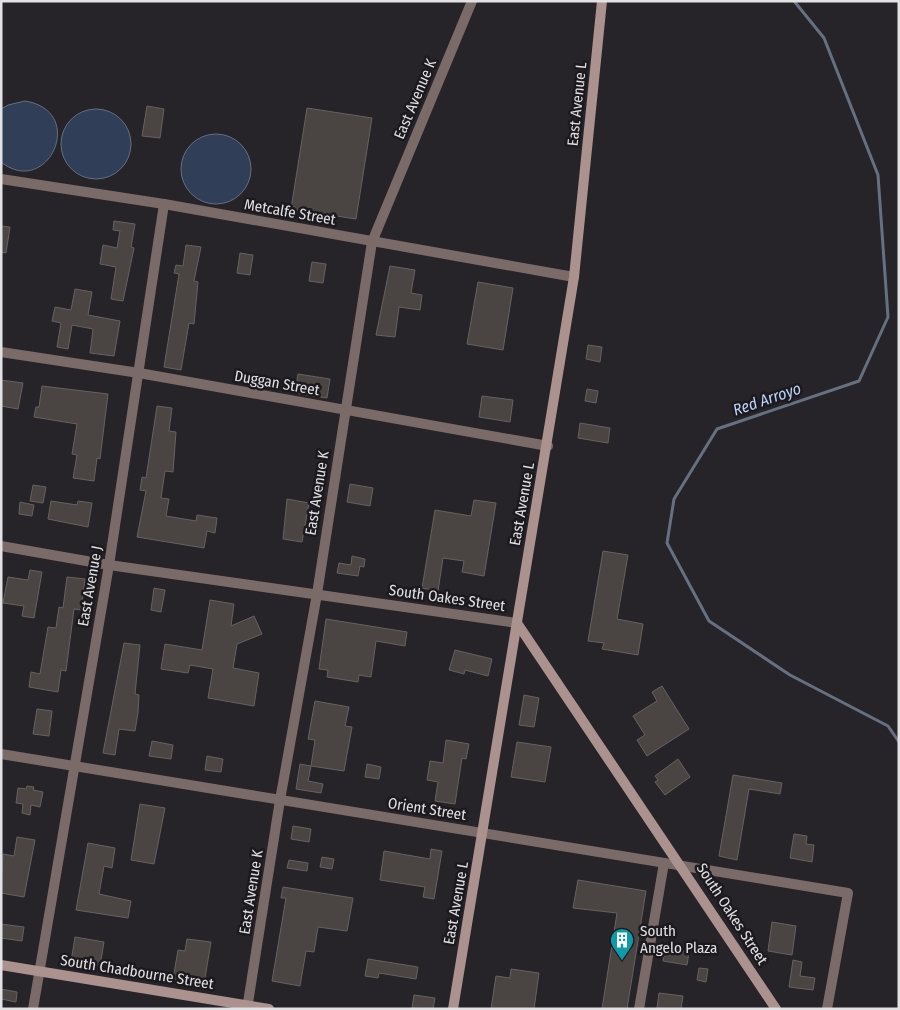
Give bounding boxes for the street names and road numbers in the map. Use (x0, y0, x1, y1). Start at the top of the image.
street label: East Avenue K (390, 56, 440, 142)
street label: East Avenue L (564, 61, 590, 147)
street label: Metcalfe Street (243, 195, 337, 229)
street label: Duggan Street (233, 367, 321, 399)
street label: East Avenue K (301, 449, 333, 537)
street label: East Avenue L (506, 461, 538, 547)
street label: East Avenue J (74, 544, 106, 628)
street label: South Oakes Street (388, 581, 506, 615)
street label: Orient Street (387, 794, 468, 824)
street label: East Avenue K (235, 848, 267, 936)
street label: East Avenue L (440, 860, 472, 946)
street label: South Oakes Street (693, 860, 772, 968)
street label: South Chadbourne Street (59, 951, 215, 993)

